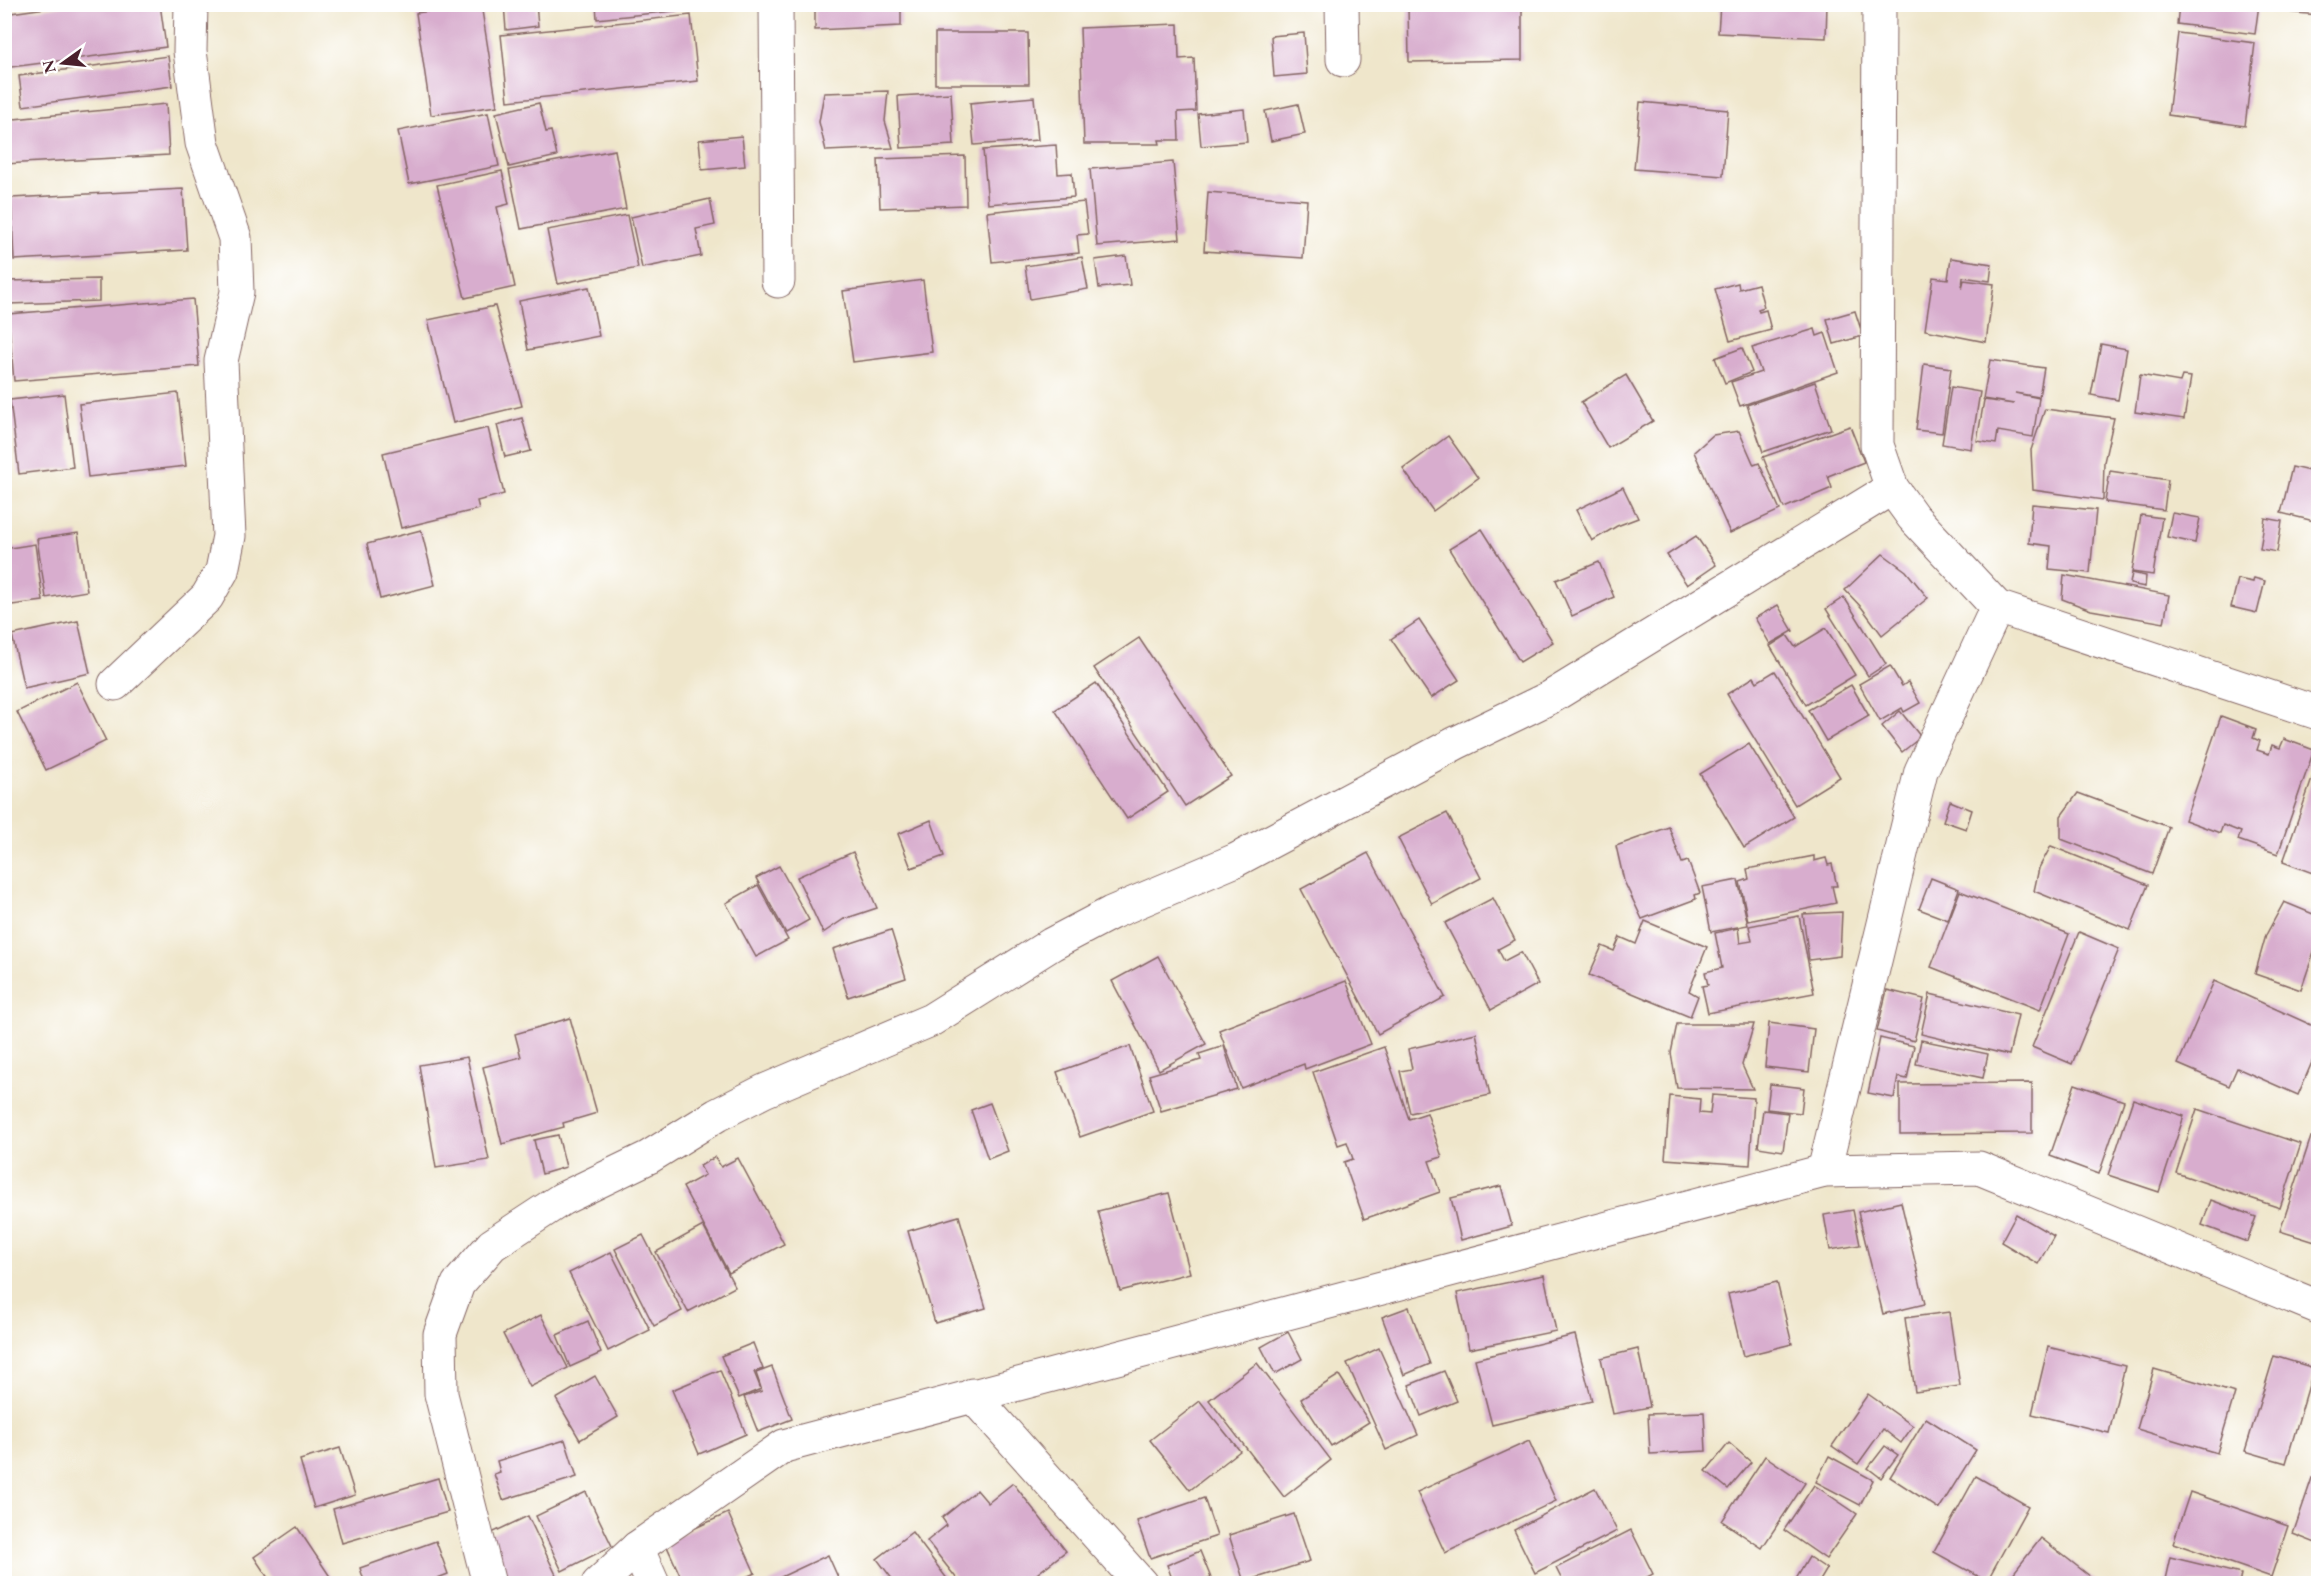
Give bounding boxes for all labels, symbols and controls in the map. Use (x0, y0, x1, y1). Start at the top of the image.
north arrow (33, 33, 93, 93)
text: N (37, 58, 61, 76)

